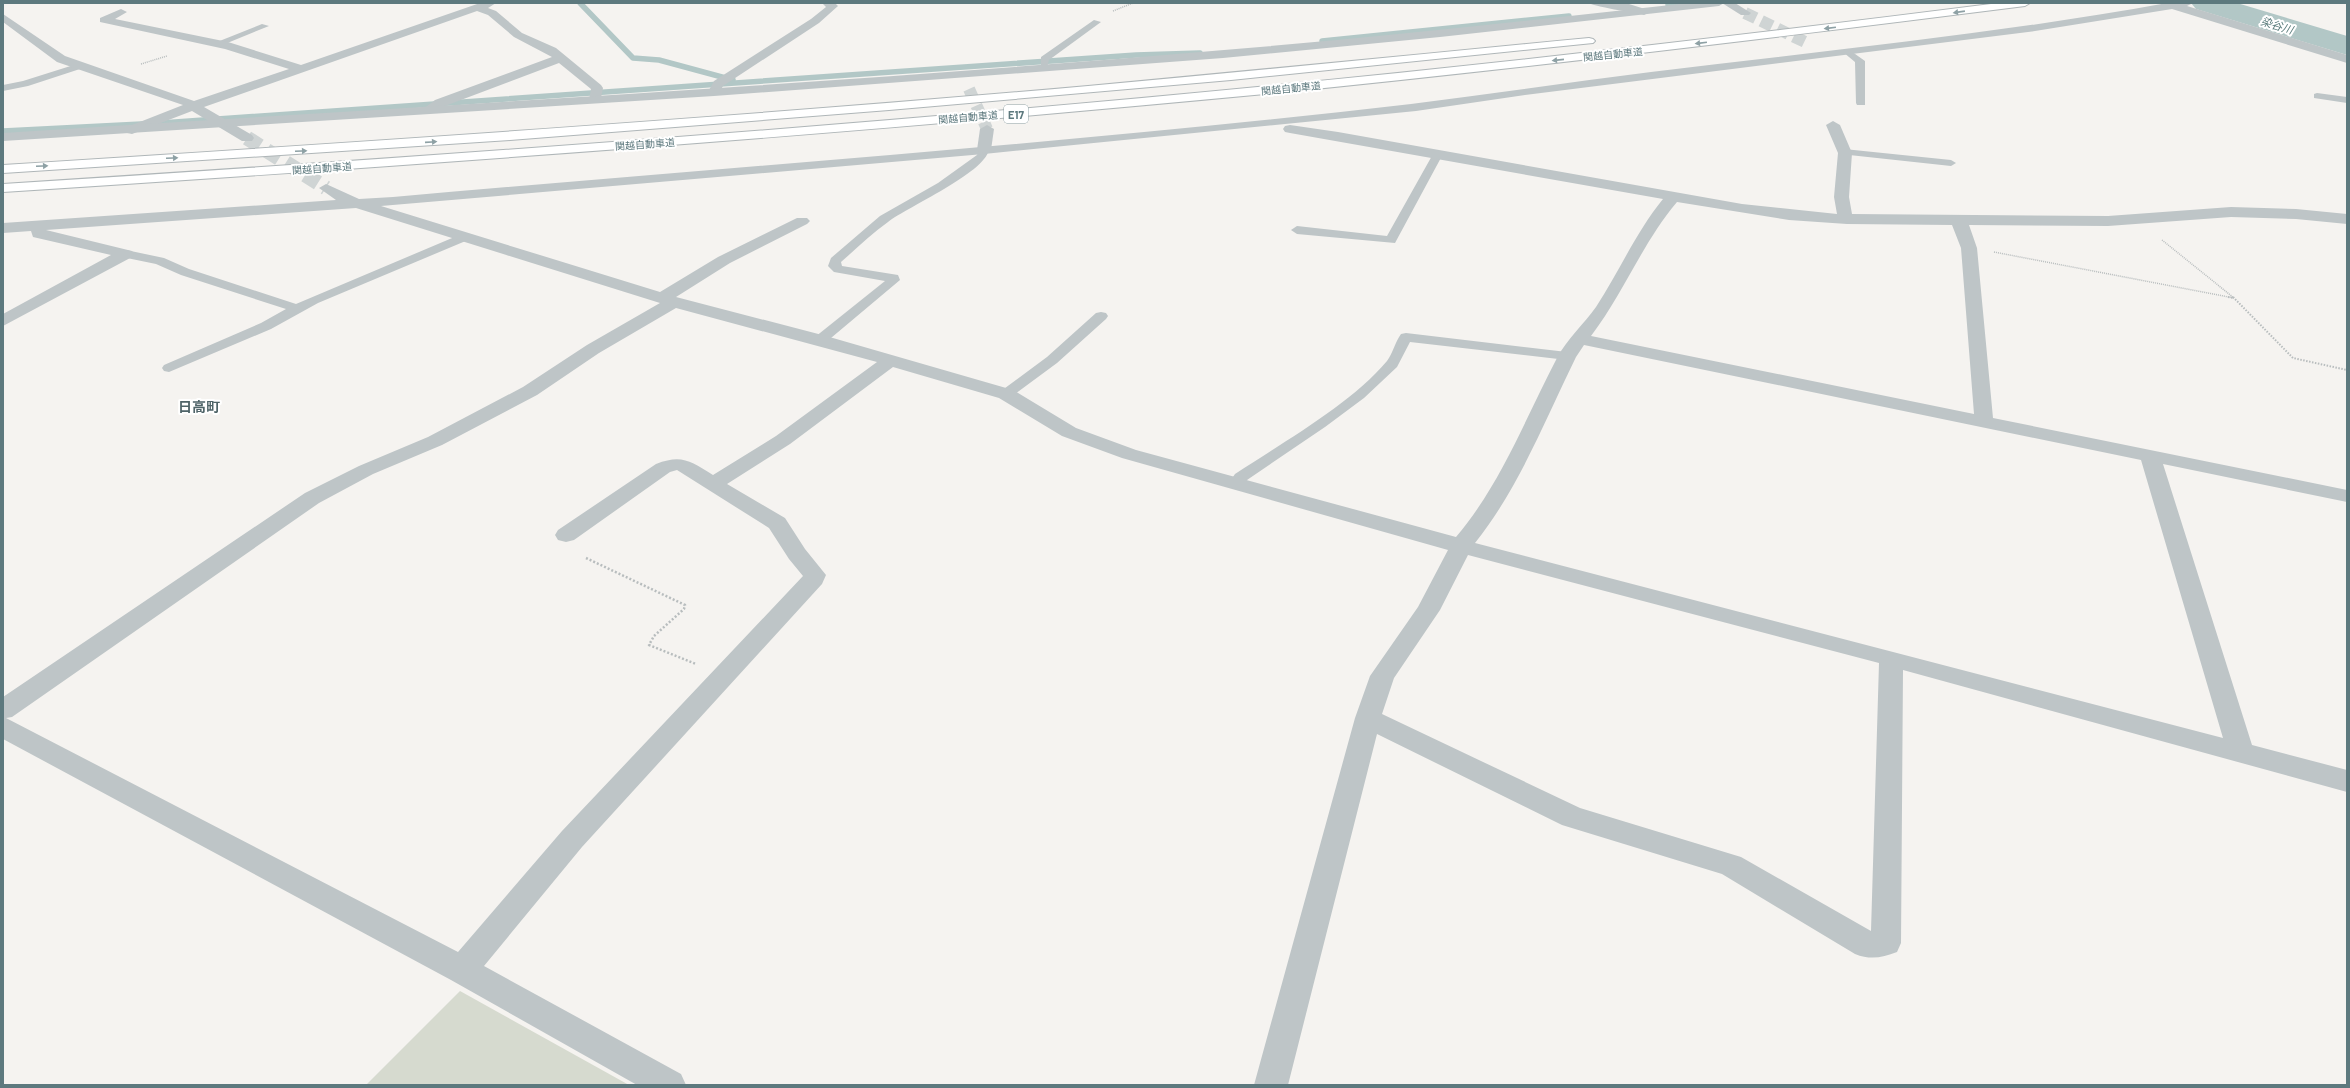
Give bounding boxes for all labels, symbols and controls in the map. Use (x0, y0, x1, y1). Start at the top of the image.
one-way arrow (1953, 9, 1965, 15)
water label: 染谷川 (2259, 14, 2296, 36)
one-way arrow (1824, 25, 1836, 31)
one-way arrow (1695, 40, 1707, 47)
street label: 関越自動車道 (1583, 45, 1643, 63)
one-way arrow (1552, 56, 1564, 63)
street label: 関越自動車道 (1261, 79, 1321, 97)
road number: E17 (1004, 105, 1028, 123)
street label: 関越自動車道 (938, 108, 998, 126)
street label: 関越自動車道 (615, 136, 675, 152)
one-way arrow (425, 138, 437, 145)
one-way arrow (295, 147, 307, 154)
one-way arrow (166, 155, 178, 162)
street label: 関越自動車道 (292, 160, 352, 176)
one-way arrow (36, 163, 48, 170)
district label: 日高町 (178, 398, 220, 415)

